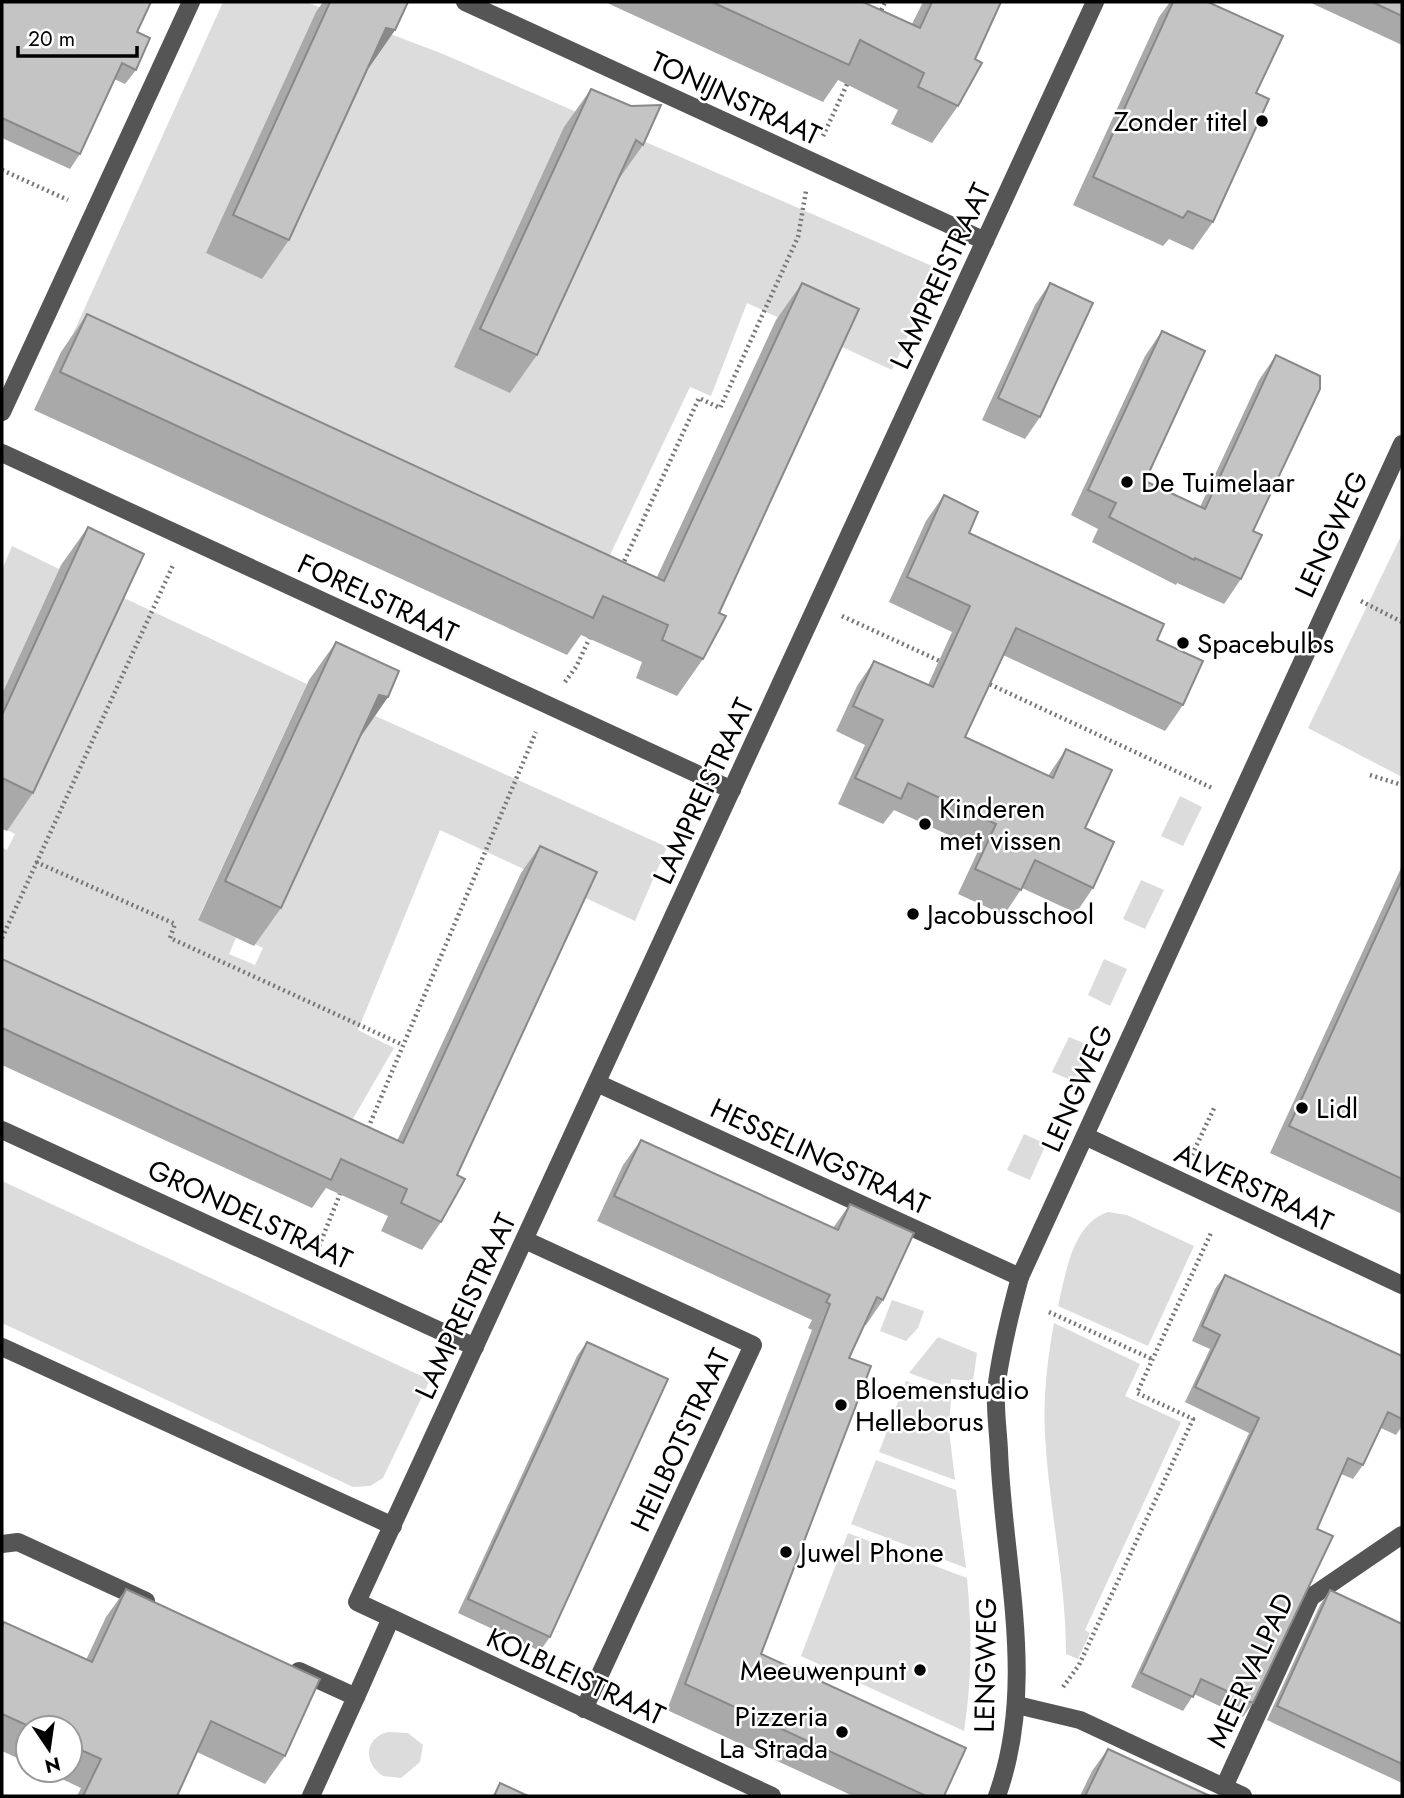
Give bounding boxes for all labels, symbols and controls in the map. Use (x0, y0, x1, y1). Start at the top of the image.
scale bar (18, 14, 136, 58)
text: 20 m (28, 24, 75, 54)
street label: TONIJNSTRAAT (644, 41, 828, 156)
place label: Zonder titel (1114, 101, 1248, 142)
marker: Zonder titel (1254, 113, 1270, 129)
street label: LAMPREISTRAAT (879, 177, 1001, 376)
place label: De Tuimelaar (1141, 462, 1295, 503)
street label: LENGWEG (1284, 464, 1379, 604)
marker: De Tuimelaar (1119, 474, 1135, 490)
street label: FORELSTRAAT (291, 543, 465, 654)
place label: Spacebulbs (1197, 623, 1334, 664)
marker: Spacebulbs (1175, 635, 1191, 651)
street label: LAMPREISTRAAT (642, 692, 764, 891)
place label: Kinderen met vissen (939, 788, 1062, 861)
marker: Kinderen met vissen (917, 816, 933, 832)
place label: Jacobusschool (923, 894, 1094, 935)
marker: Jacobusschool (905, 906, 921, 922)
street label: LENGWEG (1031, 1018, 1124, 1158)
street label: HESSELINGSTRAAT (704, 1088, 936, 1225)
place label: Lidl (1316, 1088, 1358, 1129)
marker: Lidl (1294, 1100, 1310, 1116)
street label: ALVERSTRAAT (1168, 1133, 1340, 1242)
street label: GRONDELSTRAAT (141, 1149, 359, 1280)
street label: LAMPREISTRAAT (404, 1207, 526, 1406)
street label: HEILBOTSTRAAT (620, 1342, 741, 1538)
place label: Bloemenstudio Helleborus (855, 1369, 1029, 1442)
marker: Bloemenstudio Helleborus (833, 1397, 849, 1413)
place label: Juwel Phone (796, 1532, 944, 1573)
marker: Juwel Phone (778, 1544, 794, 1560)
street label: MEERVALPAD (1197, 1586, 1304, 1754)
street label: LENGWEG (964, 1597, 1007, 1733)
street label: KOLBLEISTRAAT (480, 1617, 672, 1736)
place label: Meeuwenpunt (740, 1650, 906, 1691)
marker: Meeuwenpunt (912, 1662, 928, 1678)
place label: Pizzeria La Strada (719, 1696, 828, 1769)
north arrow (14, 1714, 84, 1784)
marker: Pizzeria La Strada (834, 1724, 850, 1740)
text: N (42, 1750, 63, 1780)

